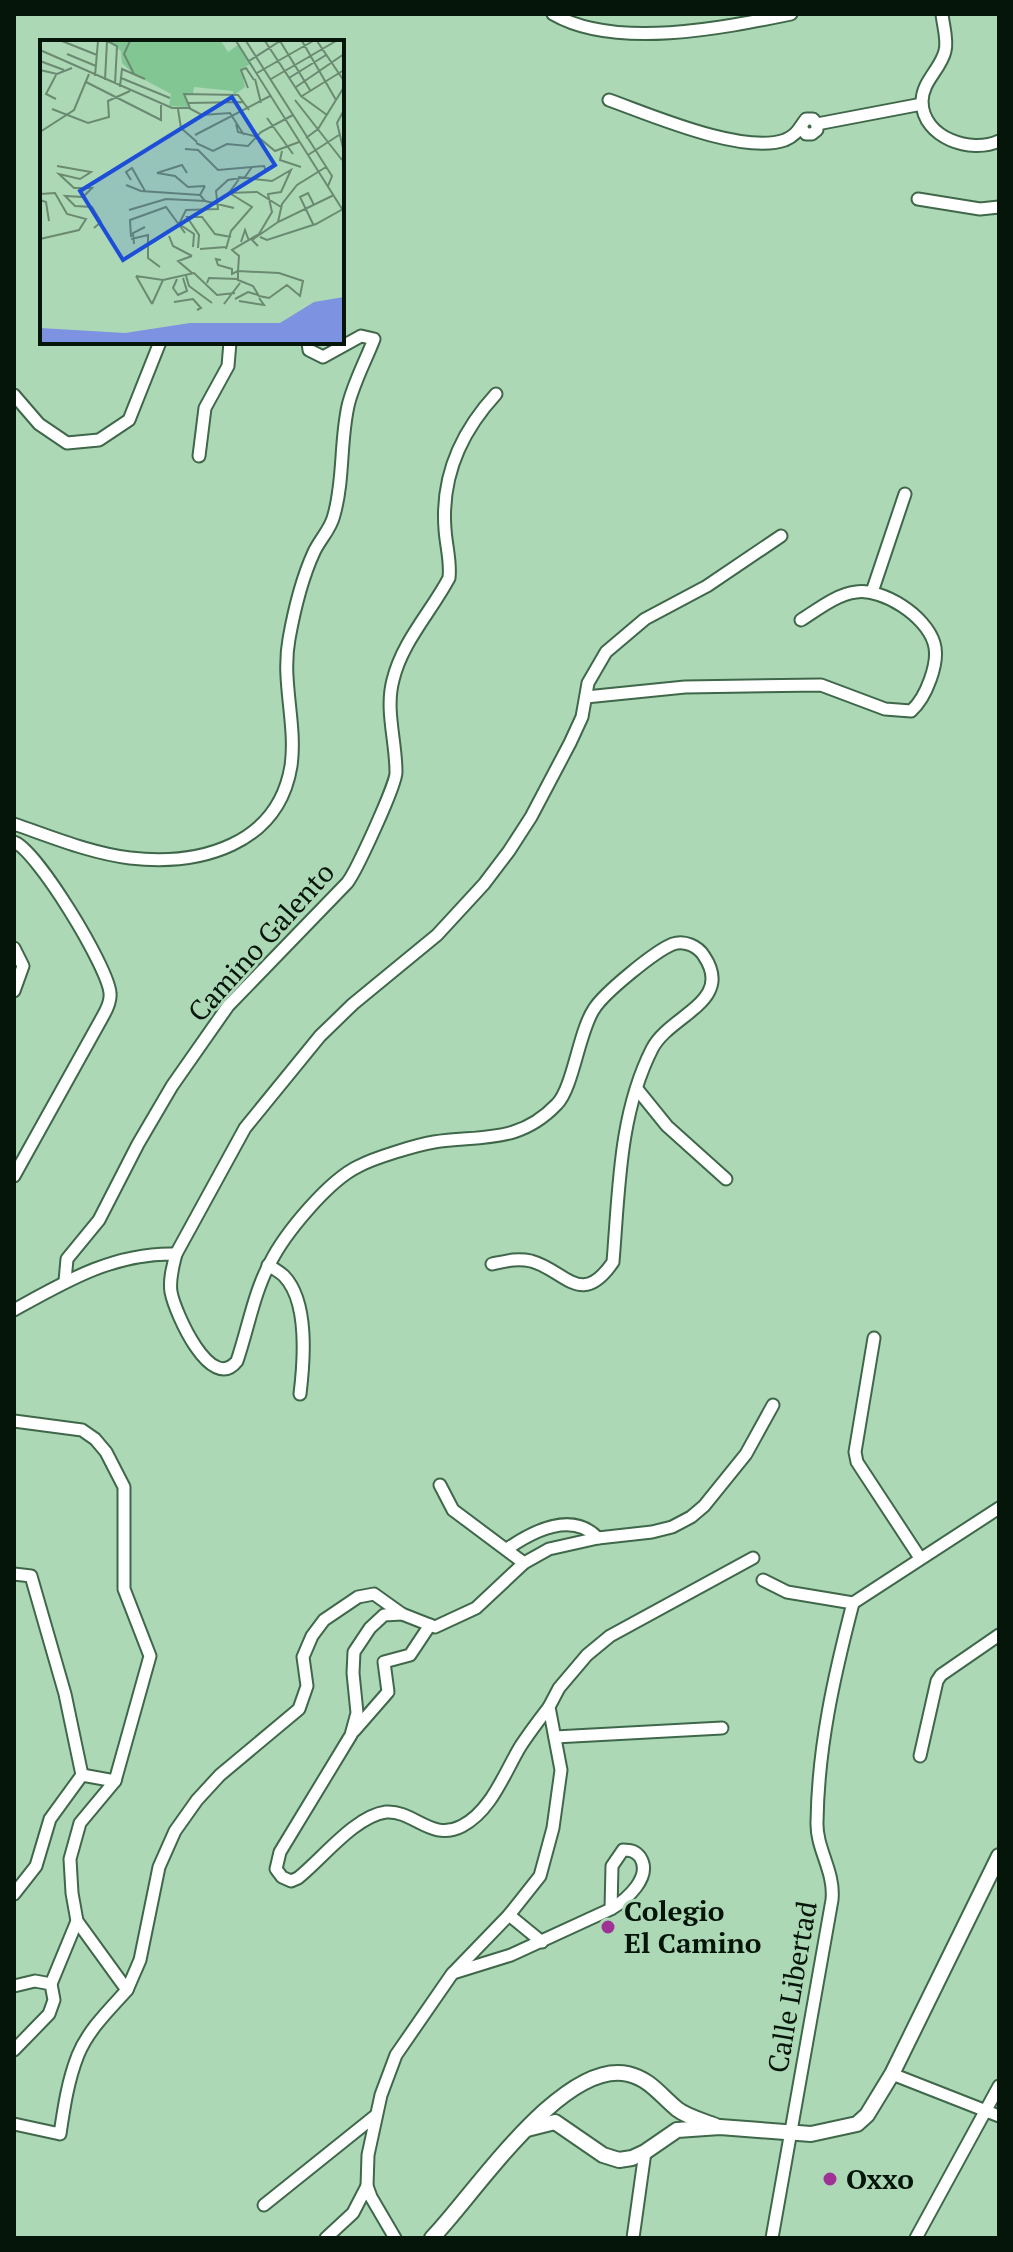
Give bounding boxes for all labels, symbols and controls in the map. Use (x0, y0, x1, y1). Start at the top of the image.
inset map (40, 40, 344, 344)
street label: Camino Galento (179, 854, 342, 1029)
place label: Colegio El Camino (624, 1892, 761, 1961)
street label: Calle Libertad (758, 1898, 825, 2076)
marker: Colegio El Camino (599, 1918, 617, 1936)
place label: Oxxo (846, 2160, 914, 2197)
marker: Oxxo (821, 2170, 839, 2188)

